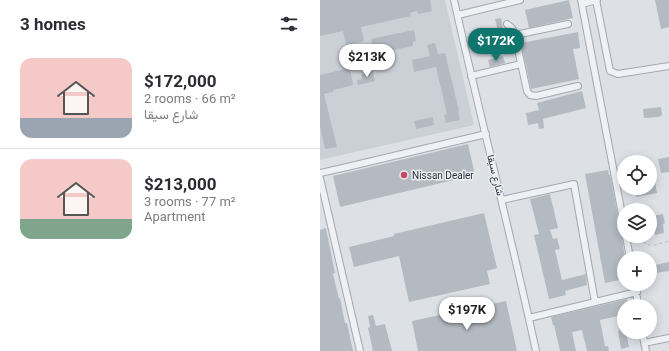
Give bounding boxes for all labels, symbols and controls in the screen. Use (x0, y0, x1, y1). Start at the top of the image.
icon: filters (278, 13, 300, 35)
text: 3 homes (20, 14, 86, 34)
pin: $172K (468, 28, 524, 62)
text: $172K (477, 33, 515, 48)
pin: $213K (339, 44, 395, 78)
text: $213K (348, 49, 386, 64)
text: $172,000 (144, 71, 216, 91)
icon: home (52, 74, 100, 122)
text: 2 rooms · 66 m² (144, 91, 236, 106)
text: شارع سيقا (144, 107, 198, 122)
street label: شارع سيقا (484, 154, 506, 197)
map controls (617, 155, 657, 339)
button: locate (617, 155, 657, 195)
marker: Nissan Dealer (399, 170, 409, 180)
place label: Nissan Dealer (412, 170, 474, 181)
text: $213,000 (144, 174, 216, 194)
icon: home (52, 175, 100, 223)
text: 3 rooms · 77 m² (144, 194, 236, 209)
button: layers (617, 203, 657, 243)
text: Apartment (144, 209, 206, 224)
button: + (617, 251, 657, 291)
pin: $197K (439, 297, 495, 331)
button: − (617, 299, 657, 339)
text: $197K (448, 302, 486, 317)

